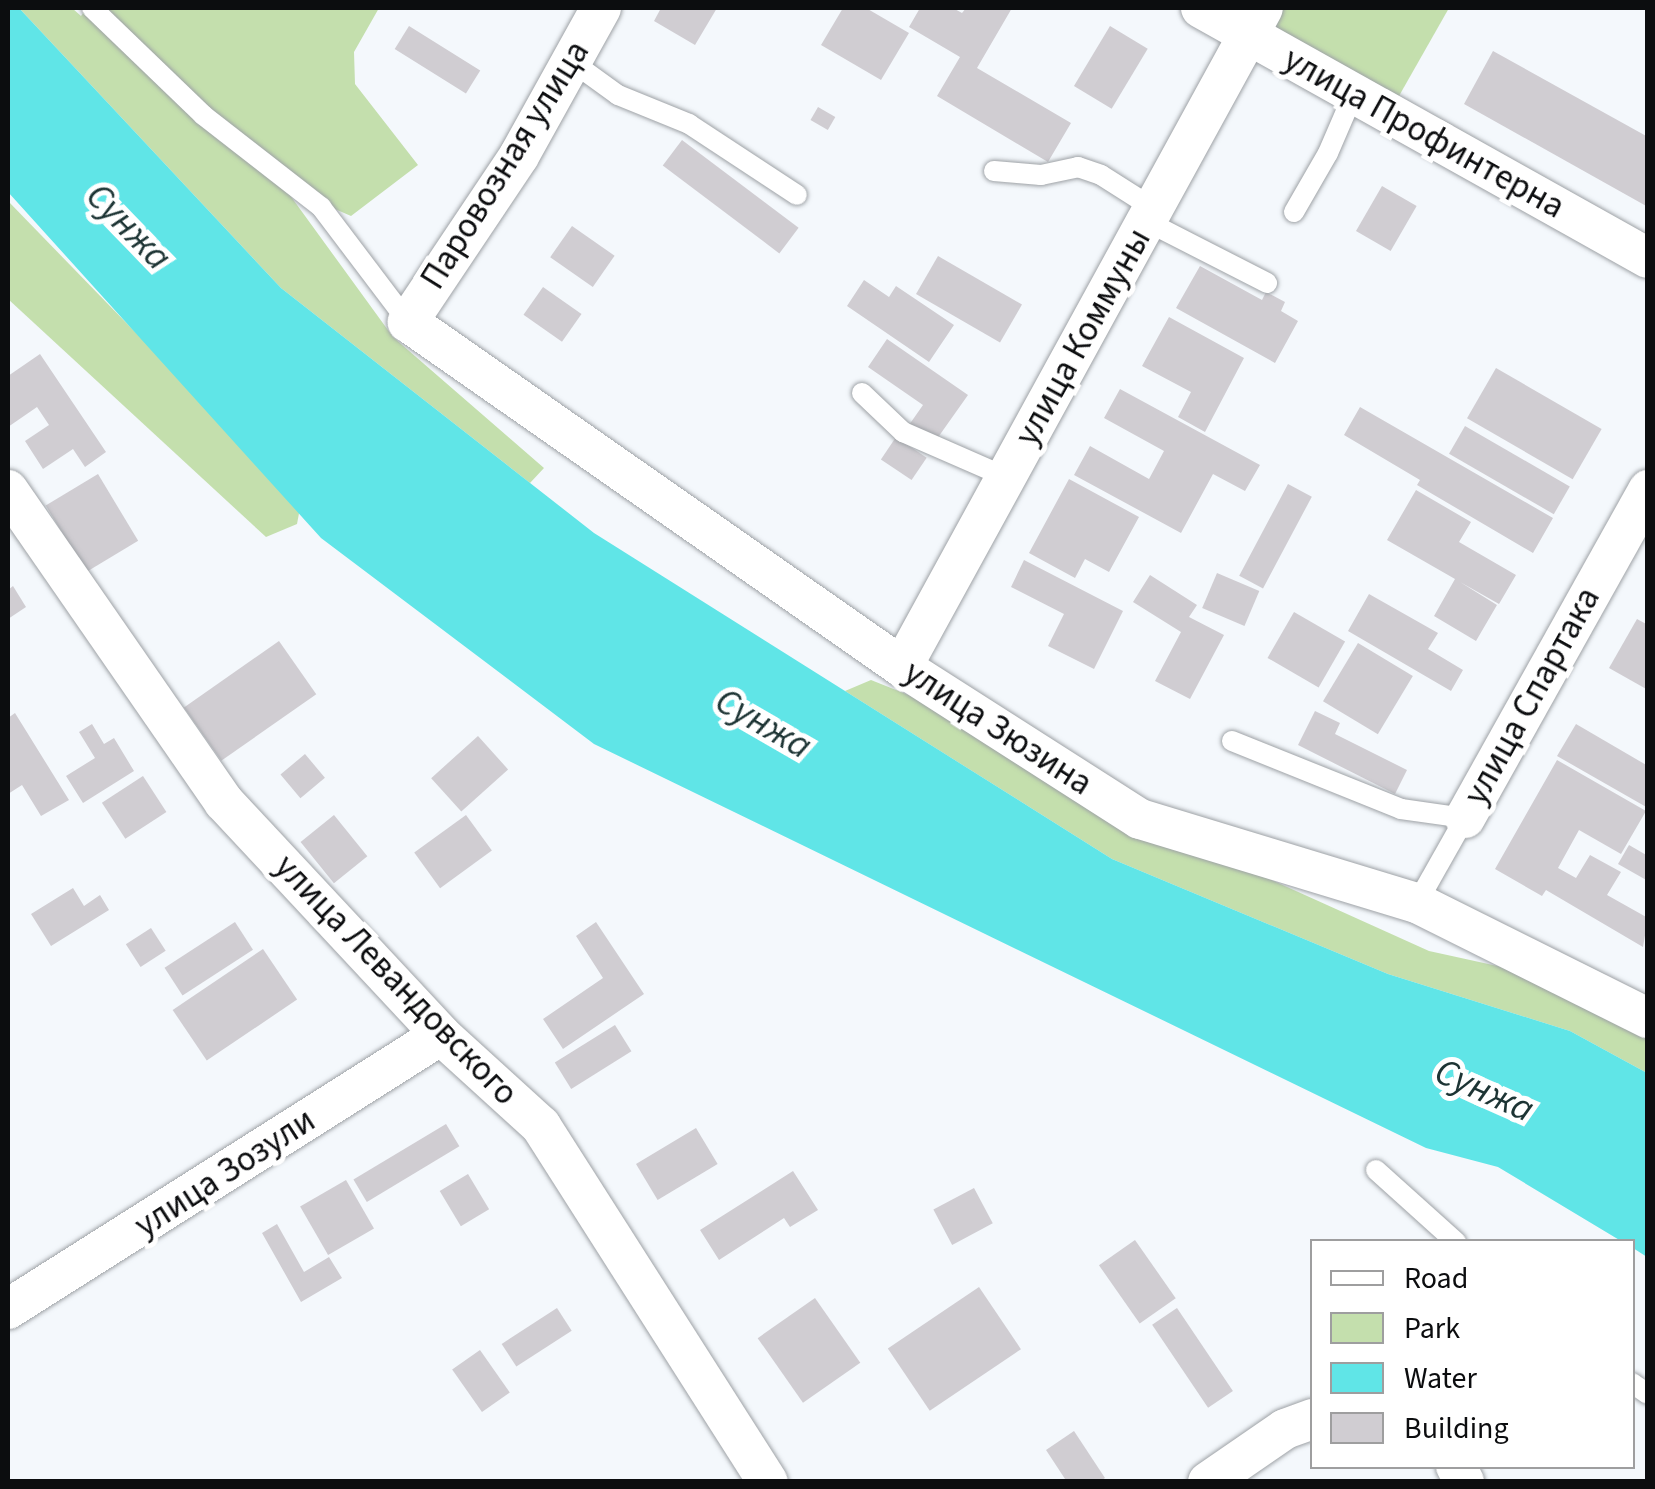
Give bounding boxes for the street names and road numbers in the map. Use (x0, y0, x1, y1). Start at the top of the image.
street label: Паровозная улица (412, 33, 598, 297)
street label: улица Профинтерна (1276, 38, 1572, 228)
street label: улица Коммуны (1006, 221, 1160, 453)
street label: улица Спартака (1455, 580, 1609, 812)
street label: улица Зюзина (896, 651, 1100, 805)
street label: улица Левандовского (266, 846, 526, 1114)
street label: улица Зозули (127, 1099, 323, 1247)

